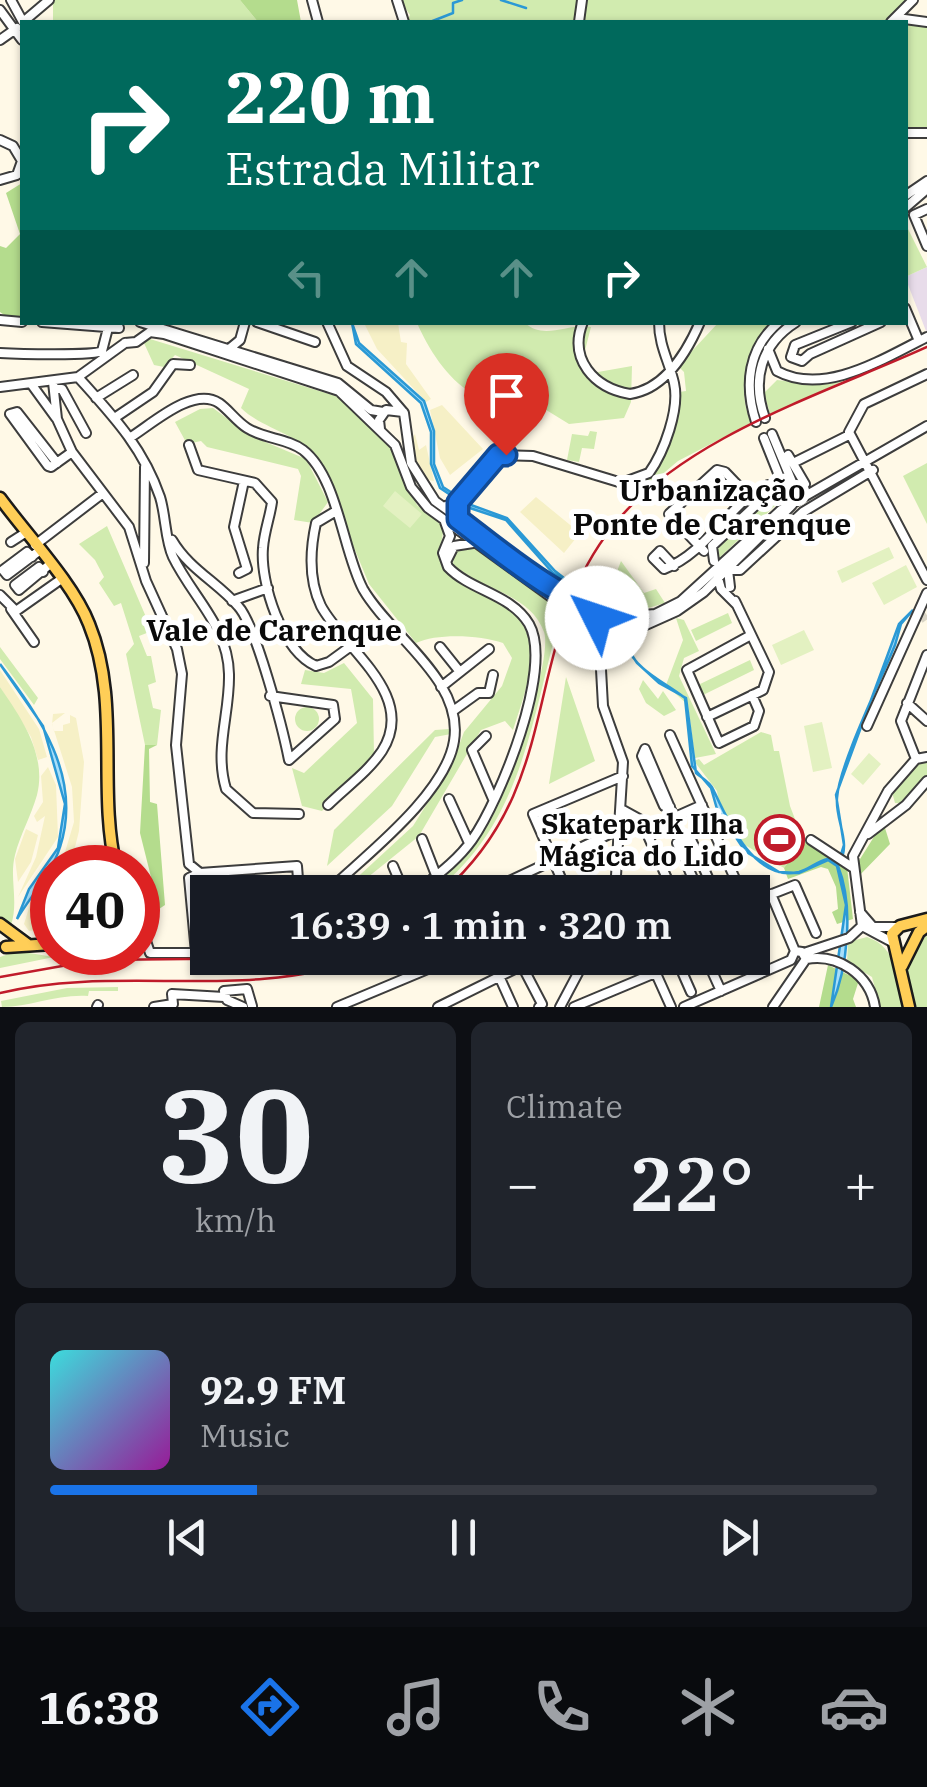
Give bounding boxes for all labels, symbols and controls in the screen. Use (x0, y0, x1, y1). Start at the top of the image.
text: 220 m (225, 51, 435, 142)
icon: right (60, 60, 190, 190)
text: Estrada Militar (225, 139, 540, 197)
icon: left (279, 250, 334, 305)
icon: ahead (384, 250, 439, 305)
icon: ahead (489, 250, 544, 305)
icon: right (594, 250, 649, 305)
pin (464, 353, 549, 456)
icon: arrive (479, 368, 534, 423)
district label: Urbanização Ponte de Carenque (573, 470, 851, 543)
position arrow (545, 566, 649, 670)
district label: Vale de Carenque (146, 610, 402, 649)
place label: Skatepark Ilha Mágica do Lido (539, 805, 744, 874)
sports icon: Skatepark Ilha Mágica do Lido (753, 814, 805, 866)
speed limit sign: 40 (30, 845, 160, 975)
text: 16:39 · 1 min · 320 m (288, 900, 672, 949)
text: 30 (157, 1049, 314, 1218)
text: Climate (506, 1085, 623, 1127)
text: 22° (629, 1134, 754, 1232)
text: − (506, 1148, 539, 1219)
text: + (844, 1148, 877, 1219)
text: km/h (195, 1199, 276, 1241)
text: 92.9 FM (200, 1365, 346, 1414)
text: Music (200, 1414, 290, 1456)
icon: previous (160, 1510, 215, 1565)
icon: pause (436, 1510, 491, 1565)
icon: next (712, 1510, 767, 1565)
icon: directions (235, 1672, 305, 1742)
icon: music (381, 1672, 451, 1742)
icon: phone (527, 1672, 597, 1742)
icon: climate (673, 1672, 743, 1742)
icon: car (819, 1672, 889, 1742)
text: 16:38 (38, 1678, 160, 1736)

